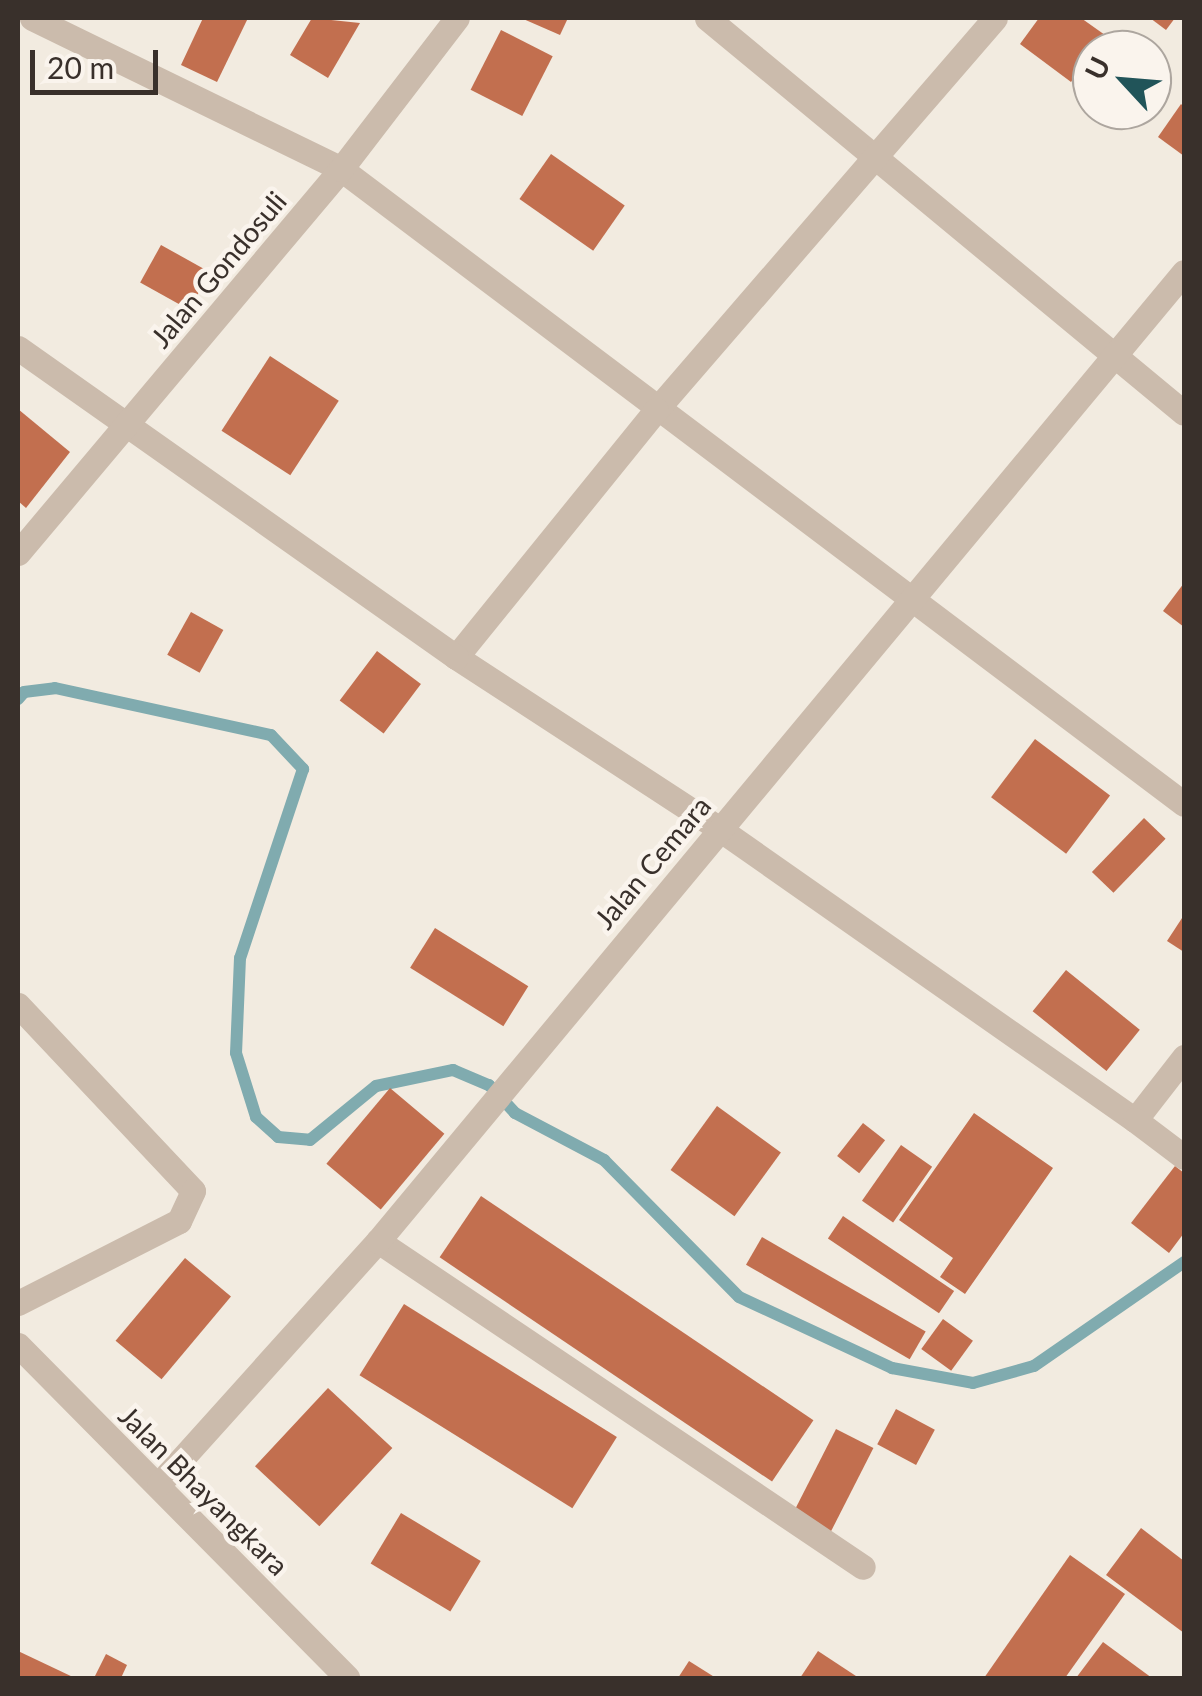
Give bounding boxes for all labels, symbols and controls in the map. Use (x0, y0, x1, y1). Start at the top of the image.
scale bar (35, 30, 162, 92)
north arrow (1072, 30, 1172, 130)
text: 20 m (47, 49, 114, 85)
text: U (1077, 51, 1117, 85)
street label: Jalan Gondosuli (143, 184, 293, 354)
street label: Jalan Cemara (587, 789, 717, 935)
street label: Jalan Bhayangkara (112, 1398, 296, 1582)

